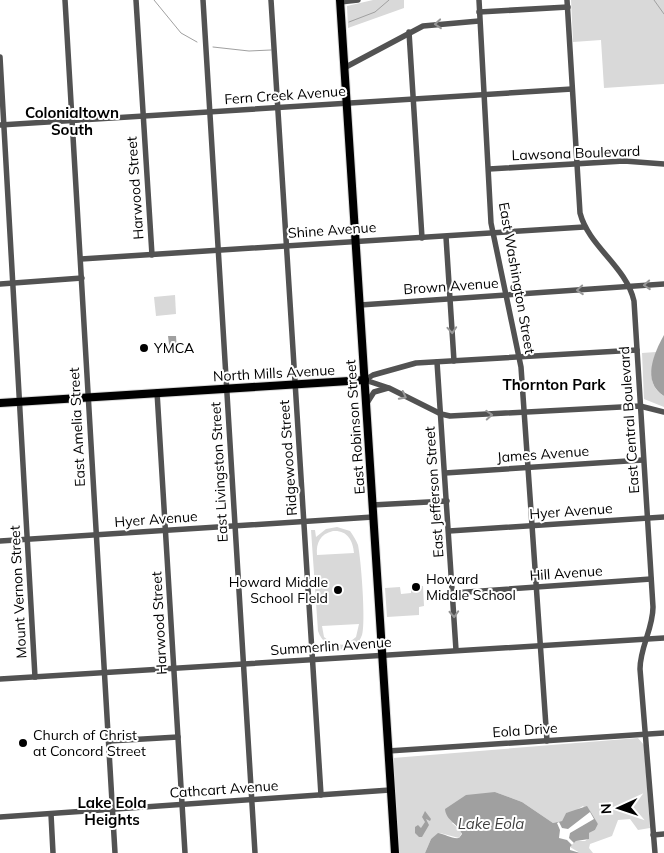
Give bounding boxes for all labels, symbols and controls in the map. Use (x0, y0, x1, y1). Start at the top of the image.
one-way arrow (434, 18, 442, 29)
street label: Fern Creek Avenue (224, 82, 346, 108)
district label: Colonialtown South (25, 103, 119, 139)
street label: Harwood Street (122, 136, 148, 240)
street label: Lawsona Boulevard (511, 142, 641, 164)
street label: East Washington Street (495, 201, 539, 355)
street label: Shine Avenue (287, 218, 377, 242)
street label: Brown Avenue (403, 274, 499, 298)
one-way arrow (642, 279, 650, 290)
one-way arrow (576, 284, 584, 295)
one-way arrow (447, 326, 458, 334)
place label: YMCA (153, 339, 195, 357)
marker: YMCA (138, 342, 150, 354)
street label: East Central Boulevard (615, 346, 643, 494)
street label: East Robinson Street (341, 359, 369, 495)
street label: North Mills Avenue (213, 361, 335, 385)
street label: East Amelia Street (65, 367, 89, 487)
district label: Thornton Park (503, 375, 606, 394)
one-way arrow (398, 390, 407, 400)
street label: Ridgewood Street (275, 399, 301, 517)
street label: East Livingston Street (206, 401, 232, 543)
one-way arrow (486, 409, 494, 420)
street label: East Jefferson Street (420, 426, 448, 558)
street label: James Avenue (496, 442, 590, 466)
street label: Hyer Avenue (529, 499, 613, 523)
street label: Hyer Avenue (114, 507, 198, 531)
street label: Mount Vernon Street (6, 525, 30, 659)
street label: Hill Avenue (529, 561, 603, 585)
place label: Howard Middle School (426, 570, 516, 604)
street label: Harwood Street (147, 571, 171, 675)
place label: Howard Middle School FIeld (229, 573, 328, 607)
marker: Howard Middle School (410, 581, 422, 593)
marker: Howard Middle School FIeld (332, 584, 344, 596)
one-way arrow (448, 611, 459, 619)
street label: Summerlin Avenue (270, 633, 392, 659)
street label: Eola Drive (492, 719, 558, 741)
place label: Church of Christ at Concord Street (33, 726, 146, 760)
marker: Church of Christ at Concord Street (17, 737, 29, 749)
street label: Cathcart Avenue (169, 776, 279, 802)
north arrow (594, 783, 644, 833)
district label: Lake Eola Heights (77, 793, 147, 829)
text: N (597, 803, 615, 814)
water label: Lake Eola (458, 814, 524, 833)

